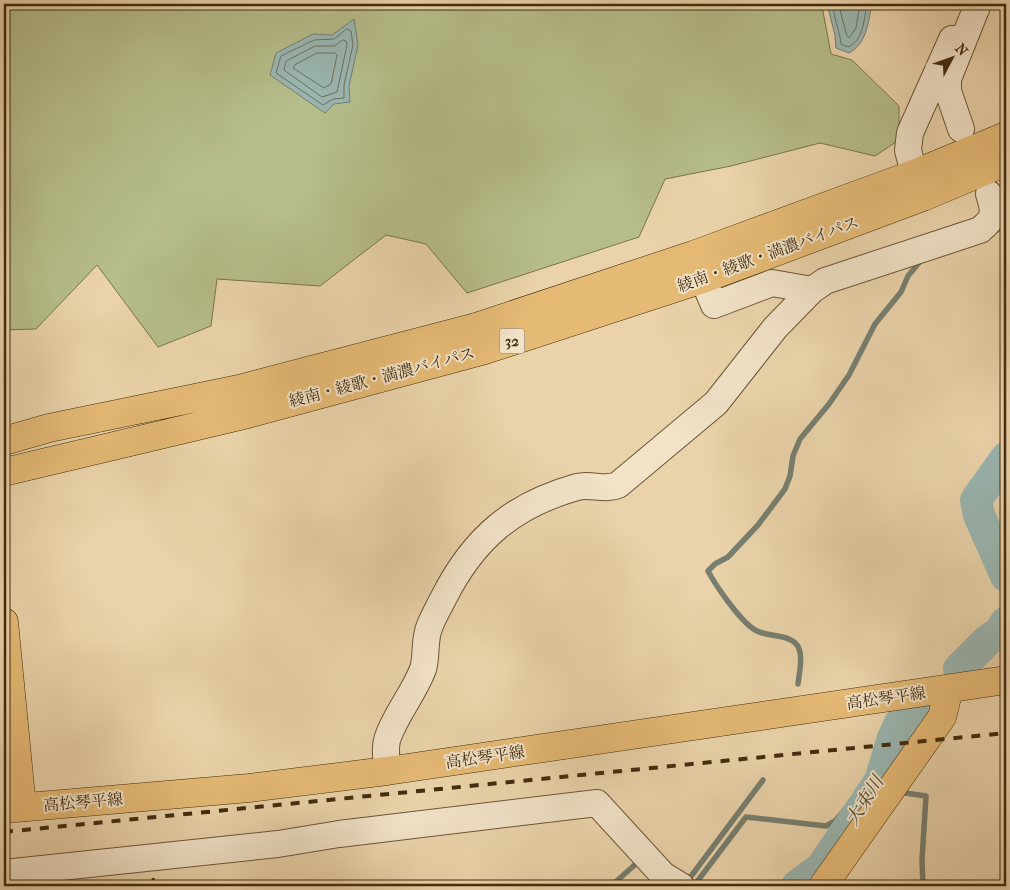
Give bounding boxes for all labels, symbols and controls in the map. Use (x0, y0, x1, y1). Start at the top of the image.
north arrow (928, 32, 978, 82)
text: N (952, 40, 972, 60)
street label: 綾南・綾歌・満濃バイパス (675, 212, 861, 296)
road number: 32 (500, 328, 524, 354)
street label: 綾南・綾歌・満濃バイパス (287, 343, 477, 411)
street label: 高松琴平線 (845, 683, 927, 713)
street label: 高松琴平線 (444, 742, 526, 772)
water label: 大束川 (842, 771, 889, 829)
street label: 高松琴平線 (42, 789, 124, 815)

